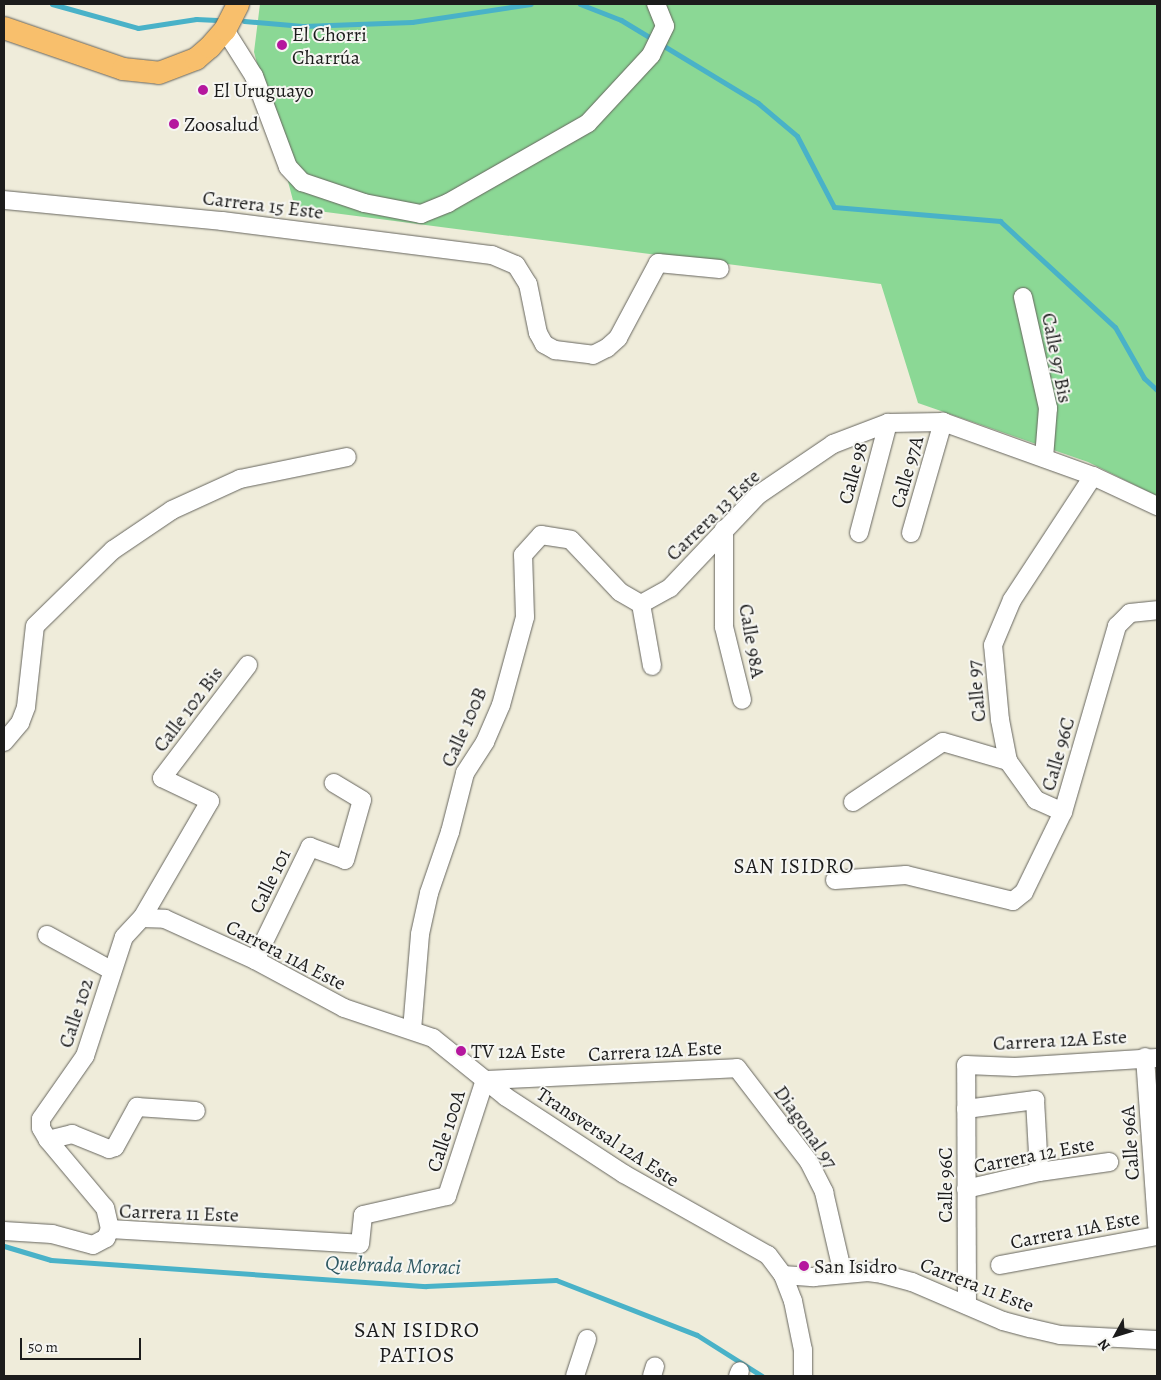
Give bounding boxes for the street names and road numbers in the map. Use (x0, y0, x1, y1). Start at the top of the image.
street label: Carrera 15 Este (201, 186, 325, 224)
street label: Calle 97 Bis (1037, 311, 1077, 405)
street label: Calle 97A (885, 433, 929, 511)
street label: Calle 98 (833, 439, 873, 507)
street label: Carrera 13 Este (661, 464, 765, 566)
street label: Calle 98A (734, 602, 770, 680)
street label: Calle 97 (961, 659, 991, 723)
street label: Calle 102 Bis (148, 661, 228, 757)
street label: Calle 100B (436, 683, 492, 771)
street label: Calle 96C (1036, 714, 1080, 794)
street label: Calle 101 (244, 845, 296, 917)
street label: Carrera 11A Este (222, 914, 350, 996)
street label: Calle 102 (54, 975, 98, 1051)
street label: Carrera 12A Este (992, 1025, 1128, 1055)
street label: Carrera 12A Este (587, 1036, 723, 1066)
street label: Diagonal 97 (769, 1081, 843, 1173)
street label: Transversal 12A Este (532, 1082, 684, 1192)
street label: Calle 100A (422, 1087, 470, 1175)
street label: Calle 96A (1115, 1105, 1145, 1181)
street label: Carrera 12 Este (972, 1132, 1096, 1178)
street label: Calle 96C (933, 1147, 957, 1223)
street label: Carrera 11 Este (119, 1199, 239, 1227)
street label: Carrera 11A Este (1008, 1206, 1142, 1254)
street label: Carrera 11 Este (917, 1252, 1037, 1318)

